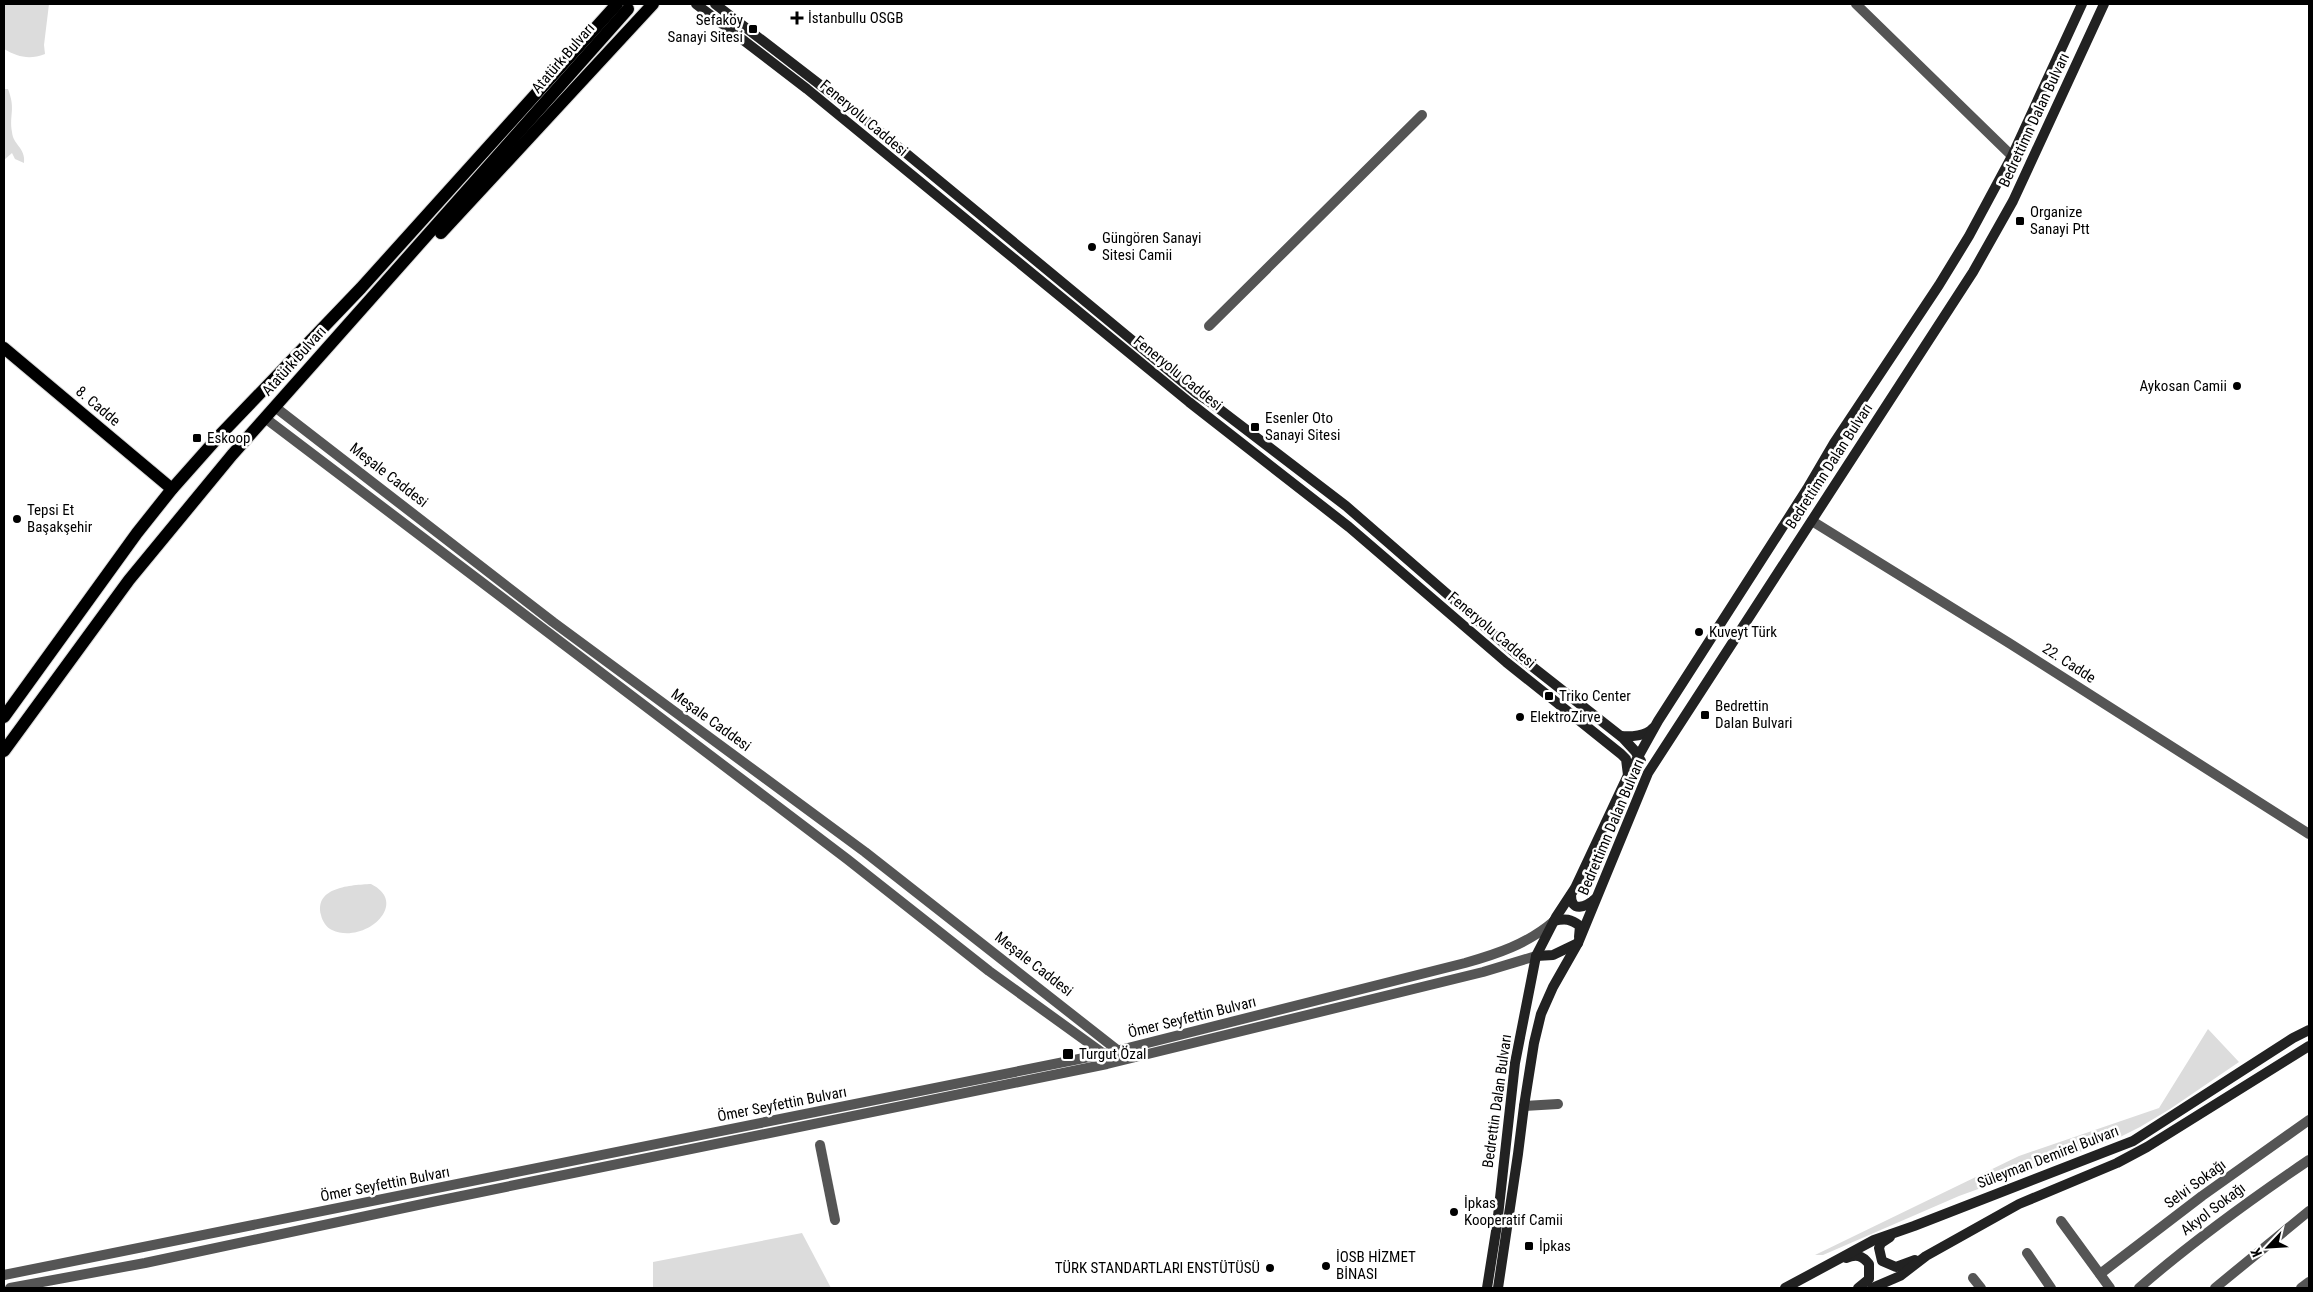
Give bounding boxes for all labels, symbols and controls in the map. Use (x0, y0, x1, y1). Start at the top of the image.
place label: İstanbullu OSGB (808, 9, 904, 27)
place label: Sefaköy Sanayi Sitesi (668, 11, 743, 46)
marker: İstanbullu OSGB (790, 11, 804, 25)
street label: Atatürk Bulvarı (528, 19, 598, 97)
marker: Sefaköy Sanayi Sitesi (747, 23, 759, 35)
street label: Bedrettimn Dalan Bulvarı (1995, 50, 2073, 190)
street label: Feneryolu Caddesi (817, 76, 911, 160)
place label: Organize Sanayi Ptt (2030, 203, 2090, 238)
marker: Organize Sanayi Ptt (2014, 215, 2026, 227)
place label: Güngören Sanayi Sitesi Camii (1102, 229, 1201, 264)
marker: Güngören Sanayi Sitesi Camii (1086, 241, 1098, 253)
street label: Atatürk Bulvarı (258, 323, 330, 399)
street label: Feneryolu Caddesi (1130, 332, 1226, 414)
place label: Aykosan Camii (2140, 377, 2227, 395)
marker: Aykosan Camii (2231, 380, 2243, 392)
street label: 8. Cadde (72, 382, 124, 430)
street label: Bedrettimn Dalan Bulvarı (1782, 400, 1876, 532)
place label: Esenler Oto Sanayi Sitesi (1265, 409, 1340, 444)
marker: Esenler Oto Sanayi Sitesi (1249, 421, 1261, 433)
place label: Eskoop (207, 429, 251, 447)
marker: Eskoop (191, 432, 203, 444)
street label: Meşale Caddesi (346, 439, 432, 511)
place label: Tepsi Et Başakşehir (27, 501, 93, 536)
marker: Tepsi Et Başakşehir (11, 513, 23, 525)
street label: Feneryolu Caddesi (1445, 588, 1539, 672)
place label: Kuveyt Türk (1709, 623, 1777, 641)
marker: Kuveyt Türk (1693, 626, 1705, 638)
street label: 22. Cadde (2039, 639, 2099, 687)
street label: Meşale Caddesi (668, 685, 754, 755)
place label: Triko Center (1559, 687, 1631, 705)
marker: Triko Center (1543, 690, 1555, 702)
place label: Bedrettin Dalan Bulvari (1715, 697, 1792, 732)
place label: ElektroZirve (1530, 708, 1600, 726)
marker: Bedrettin Dalan Bulvari (1699, 709, 1711, 721)
marker: ElektroZirve (1514, 711, 1526, 723)
street label: Bedrettimn Dalan Bulvarı (1574, 756, 1648, 898)
street label: Meşale Caddesi (991, 928, 1077, 1000)
street label: Ömer Seyfettin Bulvarı (1126, 992, 1258, 1042)
street label: Bedrettin Dalan Bulvarı (1479, 1033, 1515, 1169)
place label: Turgut Özal (1079, 1045, 1147, 1063)
marker: Turgut Özal (1061, 1047, 1075, 1061)
street label: Ömer Seyfettin Bulvarı (716, 1083, 848, 1125)
street label: Süleyman Demirel Bulvarı (1975, 1122, 2121, 1192)
street label: Selvi Sokağı (2161, 1156, 2229, 1212)
street label: Ömer Seyfettin Bulvarı (319, 1163, 451, 1205)
street label: Akyol Sokağı (2177, 1179, 2249, 1239)
place label: İpkas Kooperatif Camii (1464, 1194, 1563, 1229)
marker: İpkas Kooperatif Camii (1448, 1206, 1460, 1218)
north arrow (2243, 1222, 2293, 1272)
place label: İpkas (1539, 1237, 1571, 1255)
marker: İpkas (1523, 1240, 1535, 1252)
text: K (2247, 1245, 2265, 1259)
place label: İOSB HİZMET BİNASI (1336, 1248, 1416, 1283)
place label: TÜRK STANDARTLARI ENSTÜTÜSÜ (1055, 1259, 1260, 1277)
marker: İOSB HİZMET BİNASI (1320, 1260, 1332, 1272)
marker: TÜRK STANDARTLARI ENSTÜTÜSÜ (1264, 1262, 1276, 1274)

